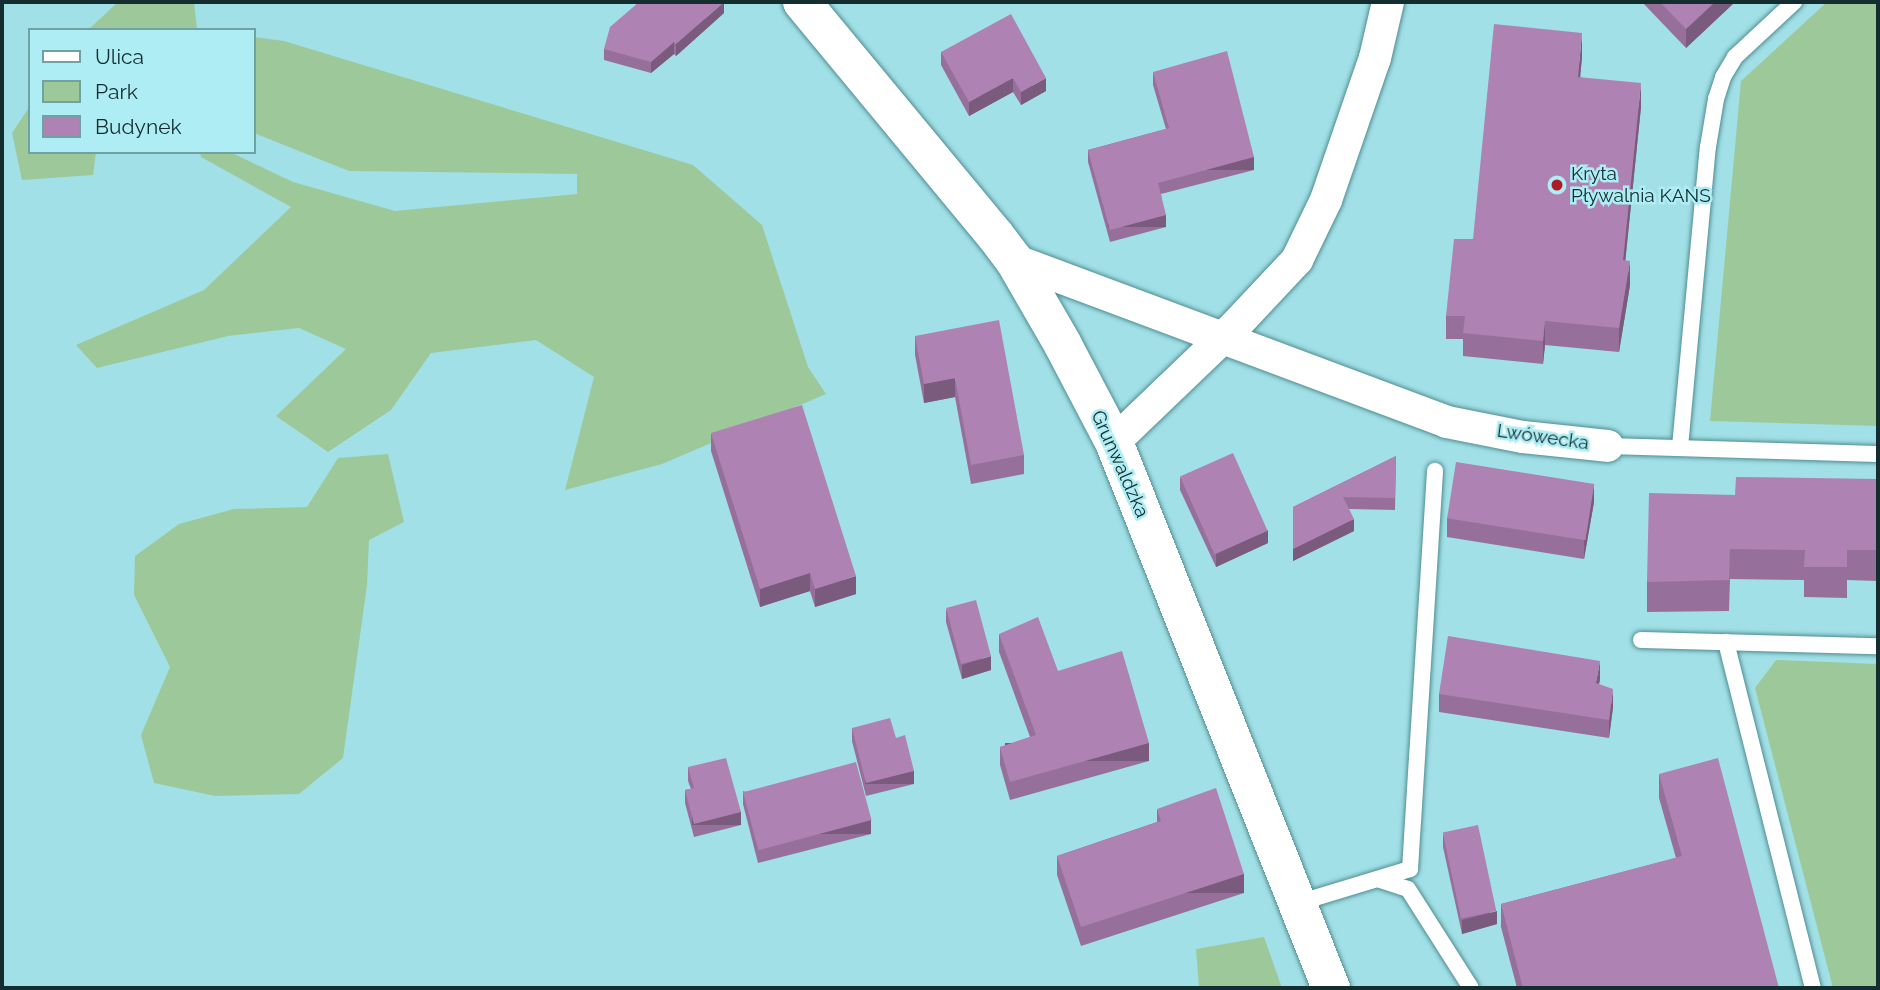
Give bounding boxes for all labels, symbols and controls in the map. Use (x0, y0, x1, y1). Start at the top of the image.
legend (28, 28, 256, 154)
text: Ulica (95, 44, 144, 69)
text: Park (95, 79, 138, 104)
text: Budynek (95, 114, 182, 139)
place label: Kryta Pływalnia KANS (1571, 163, 1711, 207)
marker: Kryta Pływalnia KANS (1549, 177, 1565, 193)
street label: Grunwaldzka (1086, 407, 1154, 521)
street label: Lwówecka (1496, 419, 1590, 455)

